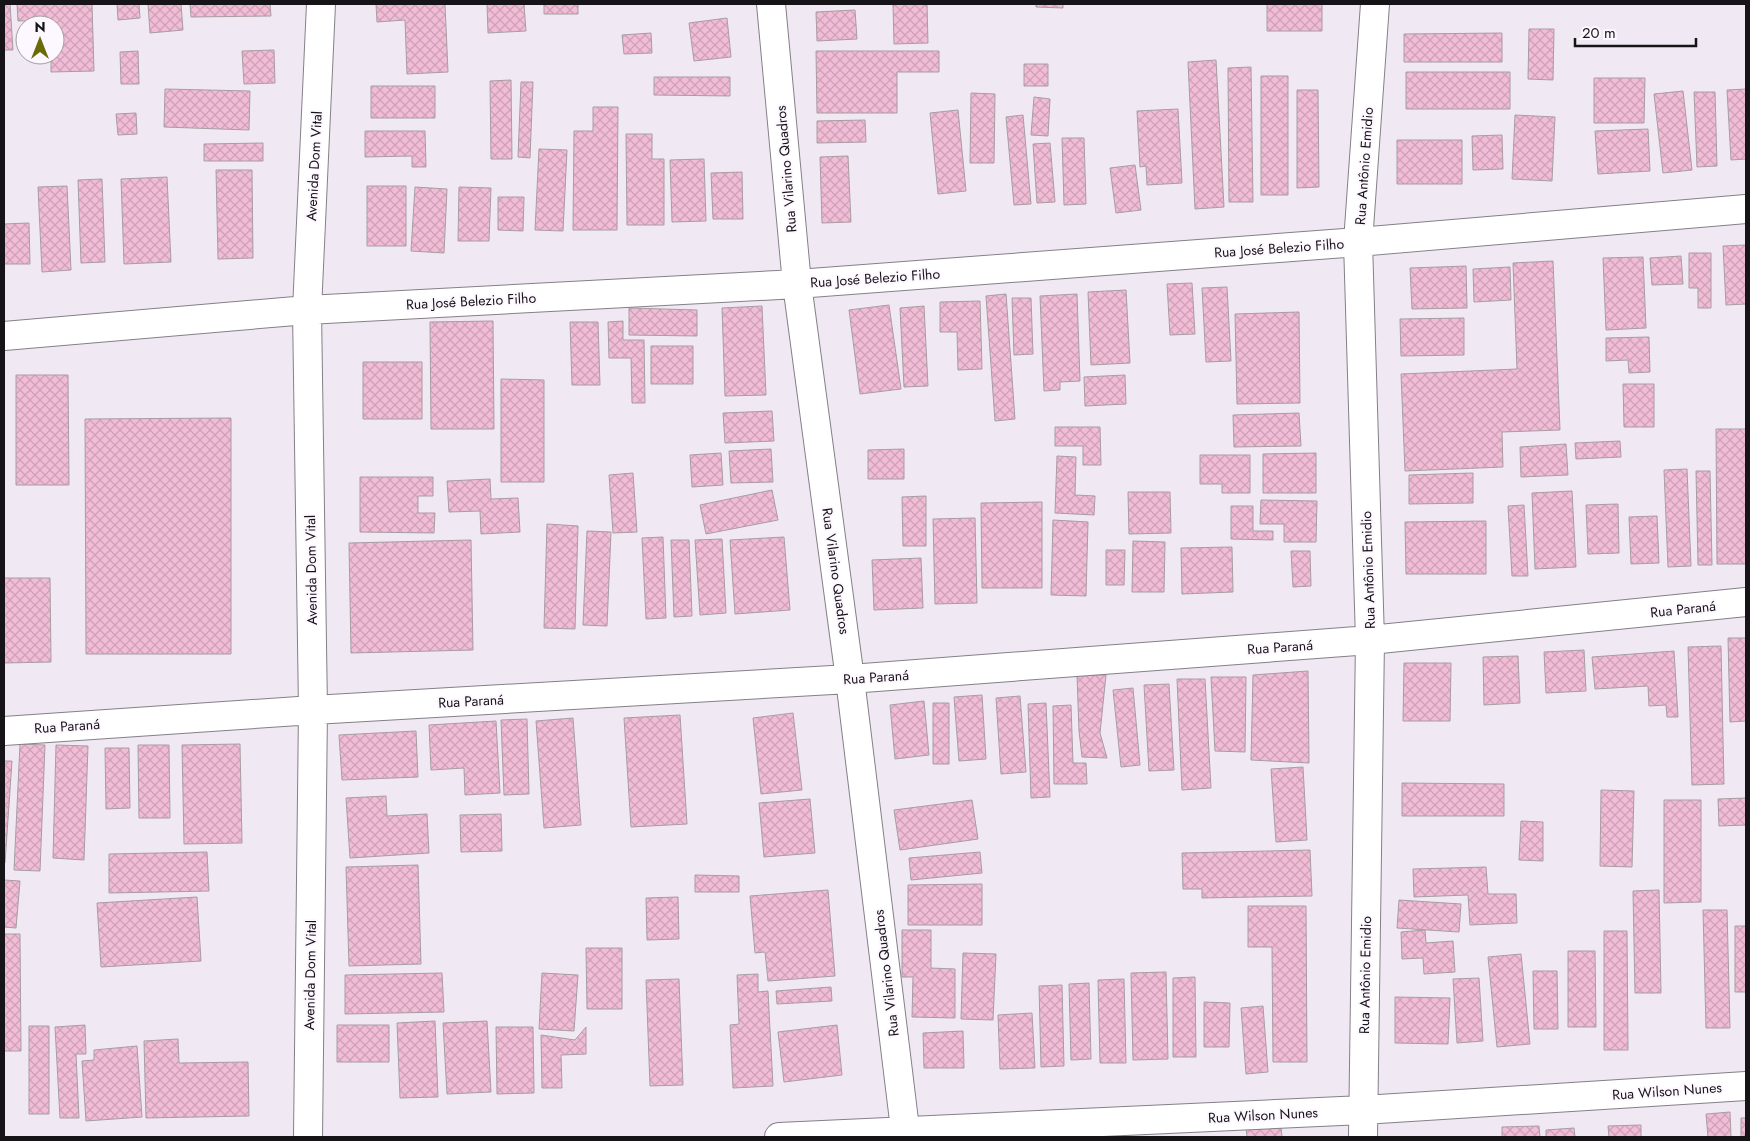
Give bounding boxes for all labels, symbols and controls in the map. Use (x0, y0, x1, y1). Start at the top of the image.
north arrow (15, 15, 65, 65)
scale bar (1575, 15, 1696, 47)
text: N (34, 17, 46, 37)
text: 20 m (1582, 22, 1616, 44)
street label: Rua Vilarino Quadros (770, 104, 802, 233)
street label: Rua Antônio Emidio (1350, 106, 1378, 226)
street label: Avenida Dom Vital (301, 111, 327, 221)
street label: Rua José Belezio Filho (1213, 233, 1345, 263)
street label: Rua José Belezio Filho (809, 263, 941, 293)
street label: Rua José Belezio Filho (405, 288, 537, 314)
street label: Rua Vilarino Quadros (817, 506, 855, 636)
street label: Rua Antônio Emidio (1356, 510, 1380, 629)
street label: Avenida Dom Vital (300, 515, 322, 625)
street label: Rua Paraná (1649, 596, 1717, 622)
street label: Rua Paraná (1246, 635, 1314, 659)
street label: Rua Paraná (842, 665, 910, 689)
street label: Rua Paraná (438, 689, 504, 713)
street label: Rua Paraná (33, 714, 101, 738)
street label: Rua Vilarino Quadros (868, 908, 904, 1038)
street label: Rua Antônio Emidio (1354, 915, 1376, 1034)
street label: Avenida Dom Vital (299, 920, 321, 1030)
street label: Rua Wilson Nunes (1611, 1077, 1723, 1105)
street label: Rua Wilson Nunes (1208, 1102, 1319, 1128)

